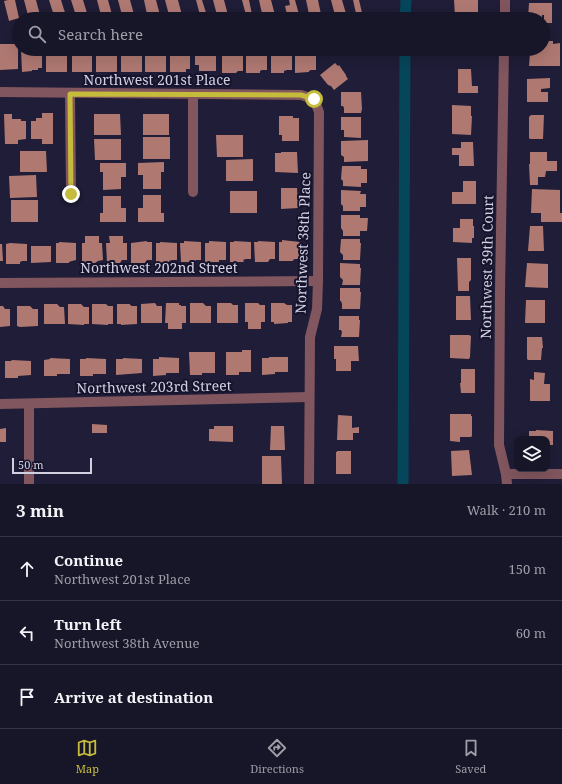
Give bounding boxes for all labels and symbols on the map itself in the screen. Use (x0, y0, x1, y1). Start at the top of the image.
street label: Northwest 201st Place (83, 70, 231, 89)
route start (305, 90, 323, 108)
street label: Northwest 38th Place (291, 172, 314, 314)
route end (62, 185, 80, 203)
street label: Northwest 39th Court (476, 195, 497, 339)
street label: Northwest 202nd Street (80, 258, 238, 277)
street label: Northwest 203rd Street (76, 376, 232, 397)
scale bar (12, 456, 92, 475)

